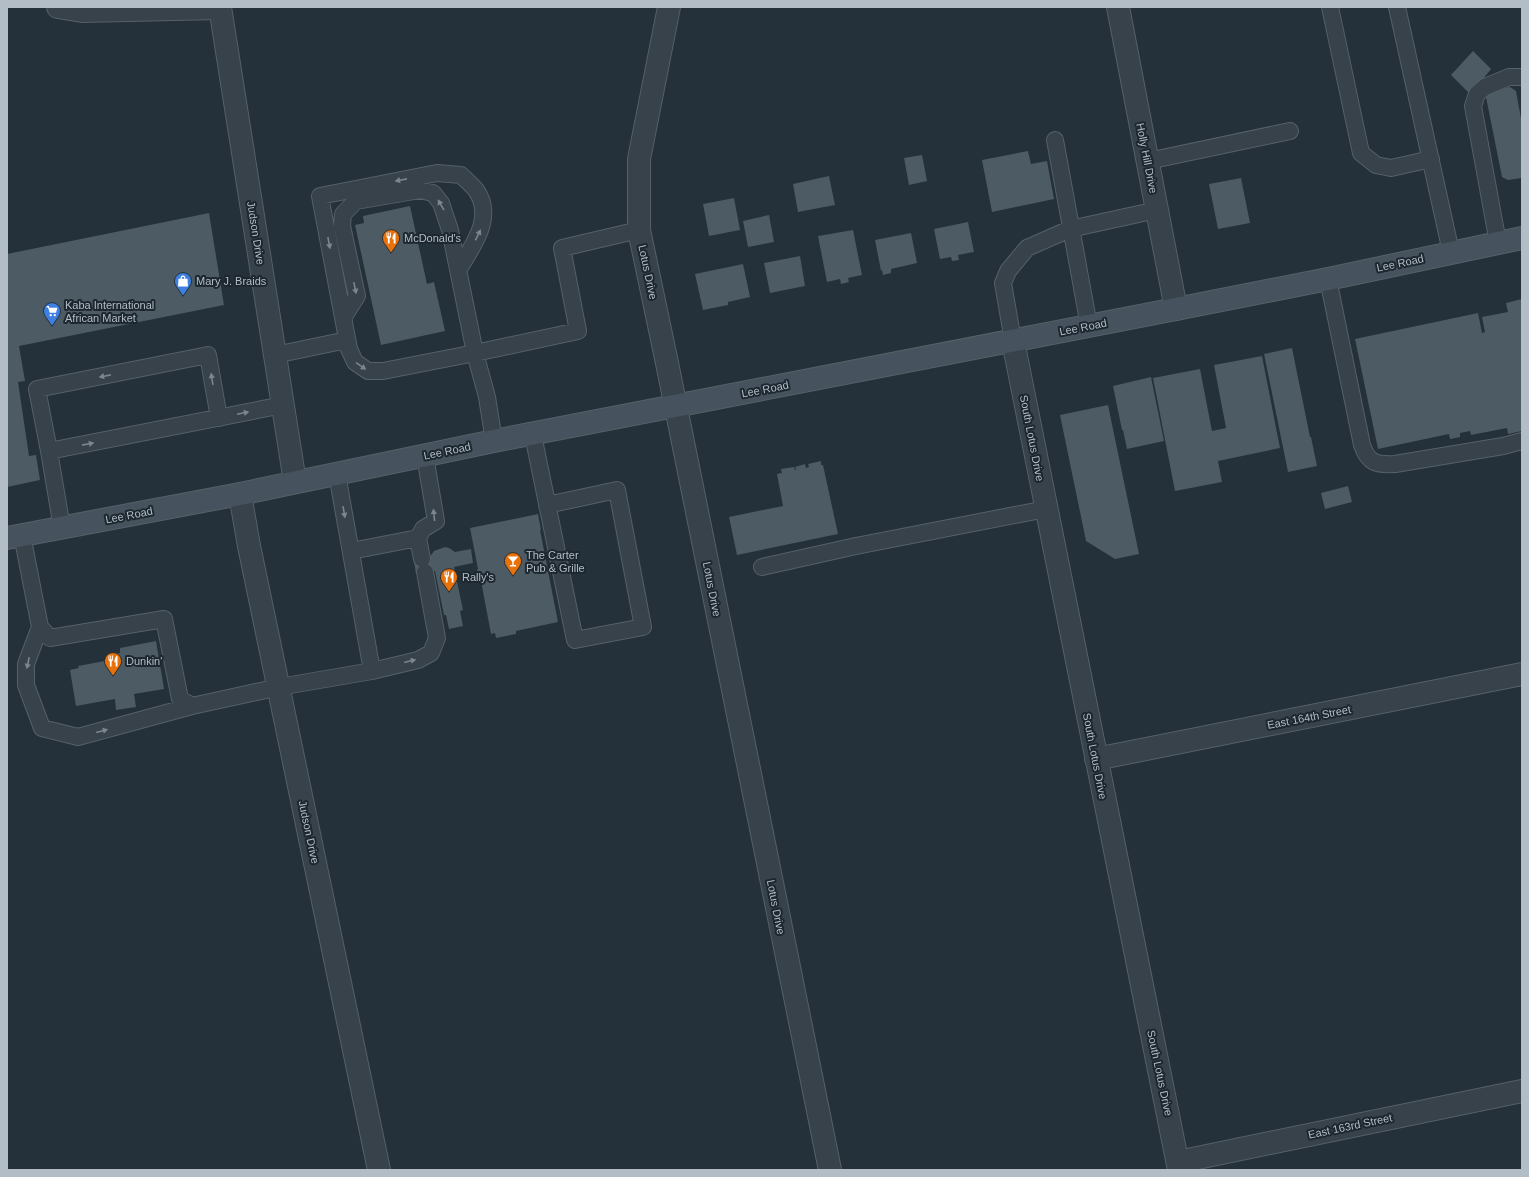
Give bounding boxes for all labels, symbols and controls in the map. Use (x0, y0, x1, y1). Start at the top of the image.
street label: Holly Hill Drive (1134, 122, 1160, 194)
one-way arrow (395, 177, 407, 183)
one-way arrow (437, 199, 444, 211)
street label: Judson Drive (245, 200, 267, 266)
restaurant icon: McDonald's (381, 228, 401, 253)
one-way arrow (475, 229, 481, 241)
place label: McDonald's (404, 232, 462, 244)
one-way arrow (326, 237, 332, 249)
street label: Lotus Drive (636, 244, 660, 300)
street label: Lee Road (1375, 252, 1425, 274)
shop icon: Mary J. Braids (173, 271, 193, 296)
place label: Mary J. Braids (196, 275, 267, 287)
one-way arrow (353, 282, 359, 294)
place label: Kaba International African Market (65, 299, 154, 324)
supermarket icon: Kaba International African Market (42, 301, 62, 326)
street label: Lee Road (1058, 317, 1108, 337)
one-way arrow (356, 362, 366, 370)
one-way arrow (99, 373, 111, 379)
one-way arrow (209, 373, 215, 386)
street label: Lee Road (740, 379, 790, 399)
street label: South Lotus Drive (1018, 394, 1046, 482)
one-way arrow (236, 410, 249, 416)
one-way arrow (81, 440, 94, 446)
street label: Lee Road (422, 440, 472, 462)
street label: Lee Road (104, 505, 154, 525)
one-way arrow (341, 506, 347, 518)
one-way arrow (431, 509, 437, 521)
place label: The Carter Pub & Grille (526, 549, 585, 574)
bar icon: The Carter Pub & Grille (503, 551, 523, 576)
street label: Lotus Drive (701, 561, 723, 617)
restaurant icon: Rally's (439, 567, 459, 592)
place label: Rally's (462, 571, 495, 583)
restaurant icon: Dunkin' (103, 651, 123, 676)
place label: Dunkin' (126, 655, 162, 667)
one-way arrow (24, 657, 30, 670)
one-way arrow (404, 658, 416, 664)
street label: East 164th Street (1266, 703, 1352, 731)
street label: South Lotus Drive (1081, 712, 1109, 800)
one-way arrow (96, 728, 108, 734)
street label: Judson Drive (296, 799, 322, 865)
street label: Lotus Drive (765, 879, 787, 935)
street label: South Lotus Drive (1145, 1029, 1175, 1117)
street label: East 163rd Street (1307, 1111, 1393, 1141)

